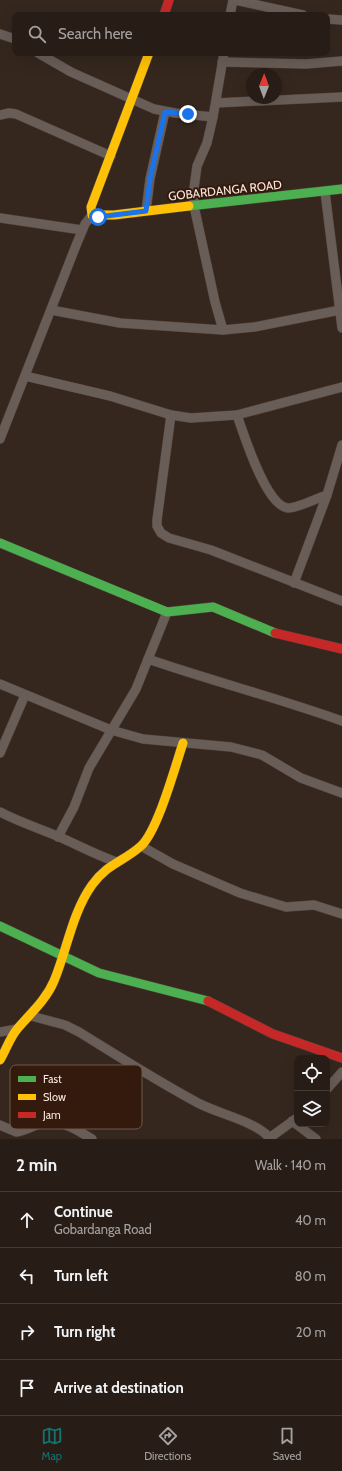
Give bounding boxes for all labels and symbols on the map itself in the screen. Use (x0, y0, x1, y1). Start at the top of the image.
north arrow (246, 68, 282, 104)
route end (179, 105, 197, 123)
street label: GOBARDANGA ROAD (167, 177, 283, 203)
route start (89, 208, 107, 226)
legend (10, 1065, 142, 1129)
text: Fast (43, 1072, 62, 1086)
text: Slow (43, 1090, 66, 1104)
text: Jam (42, 1108, 61, 1122)

